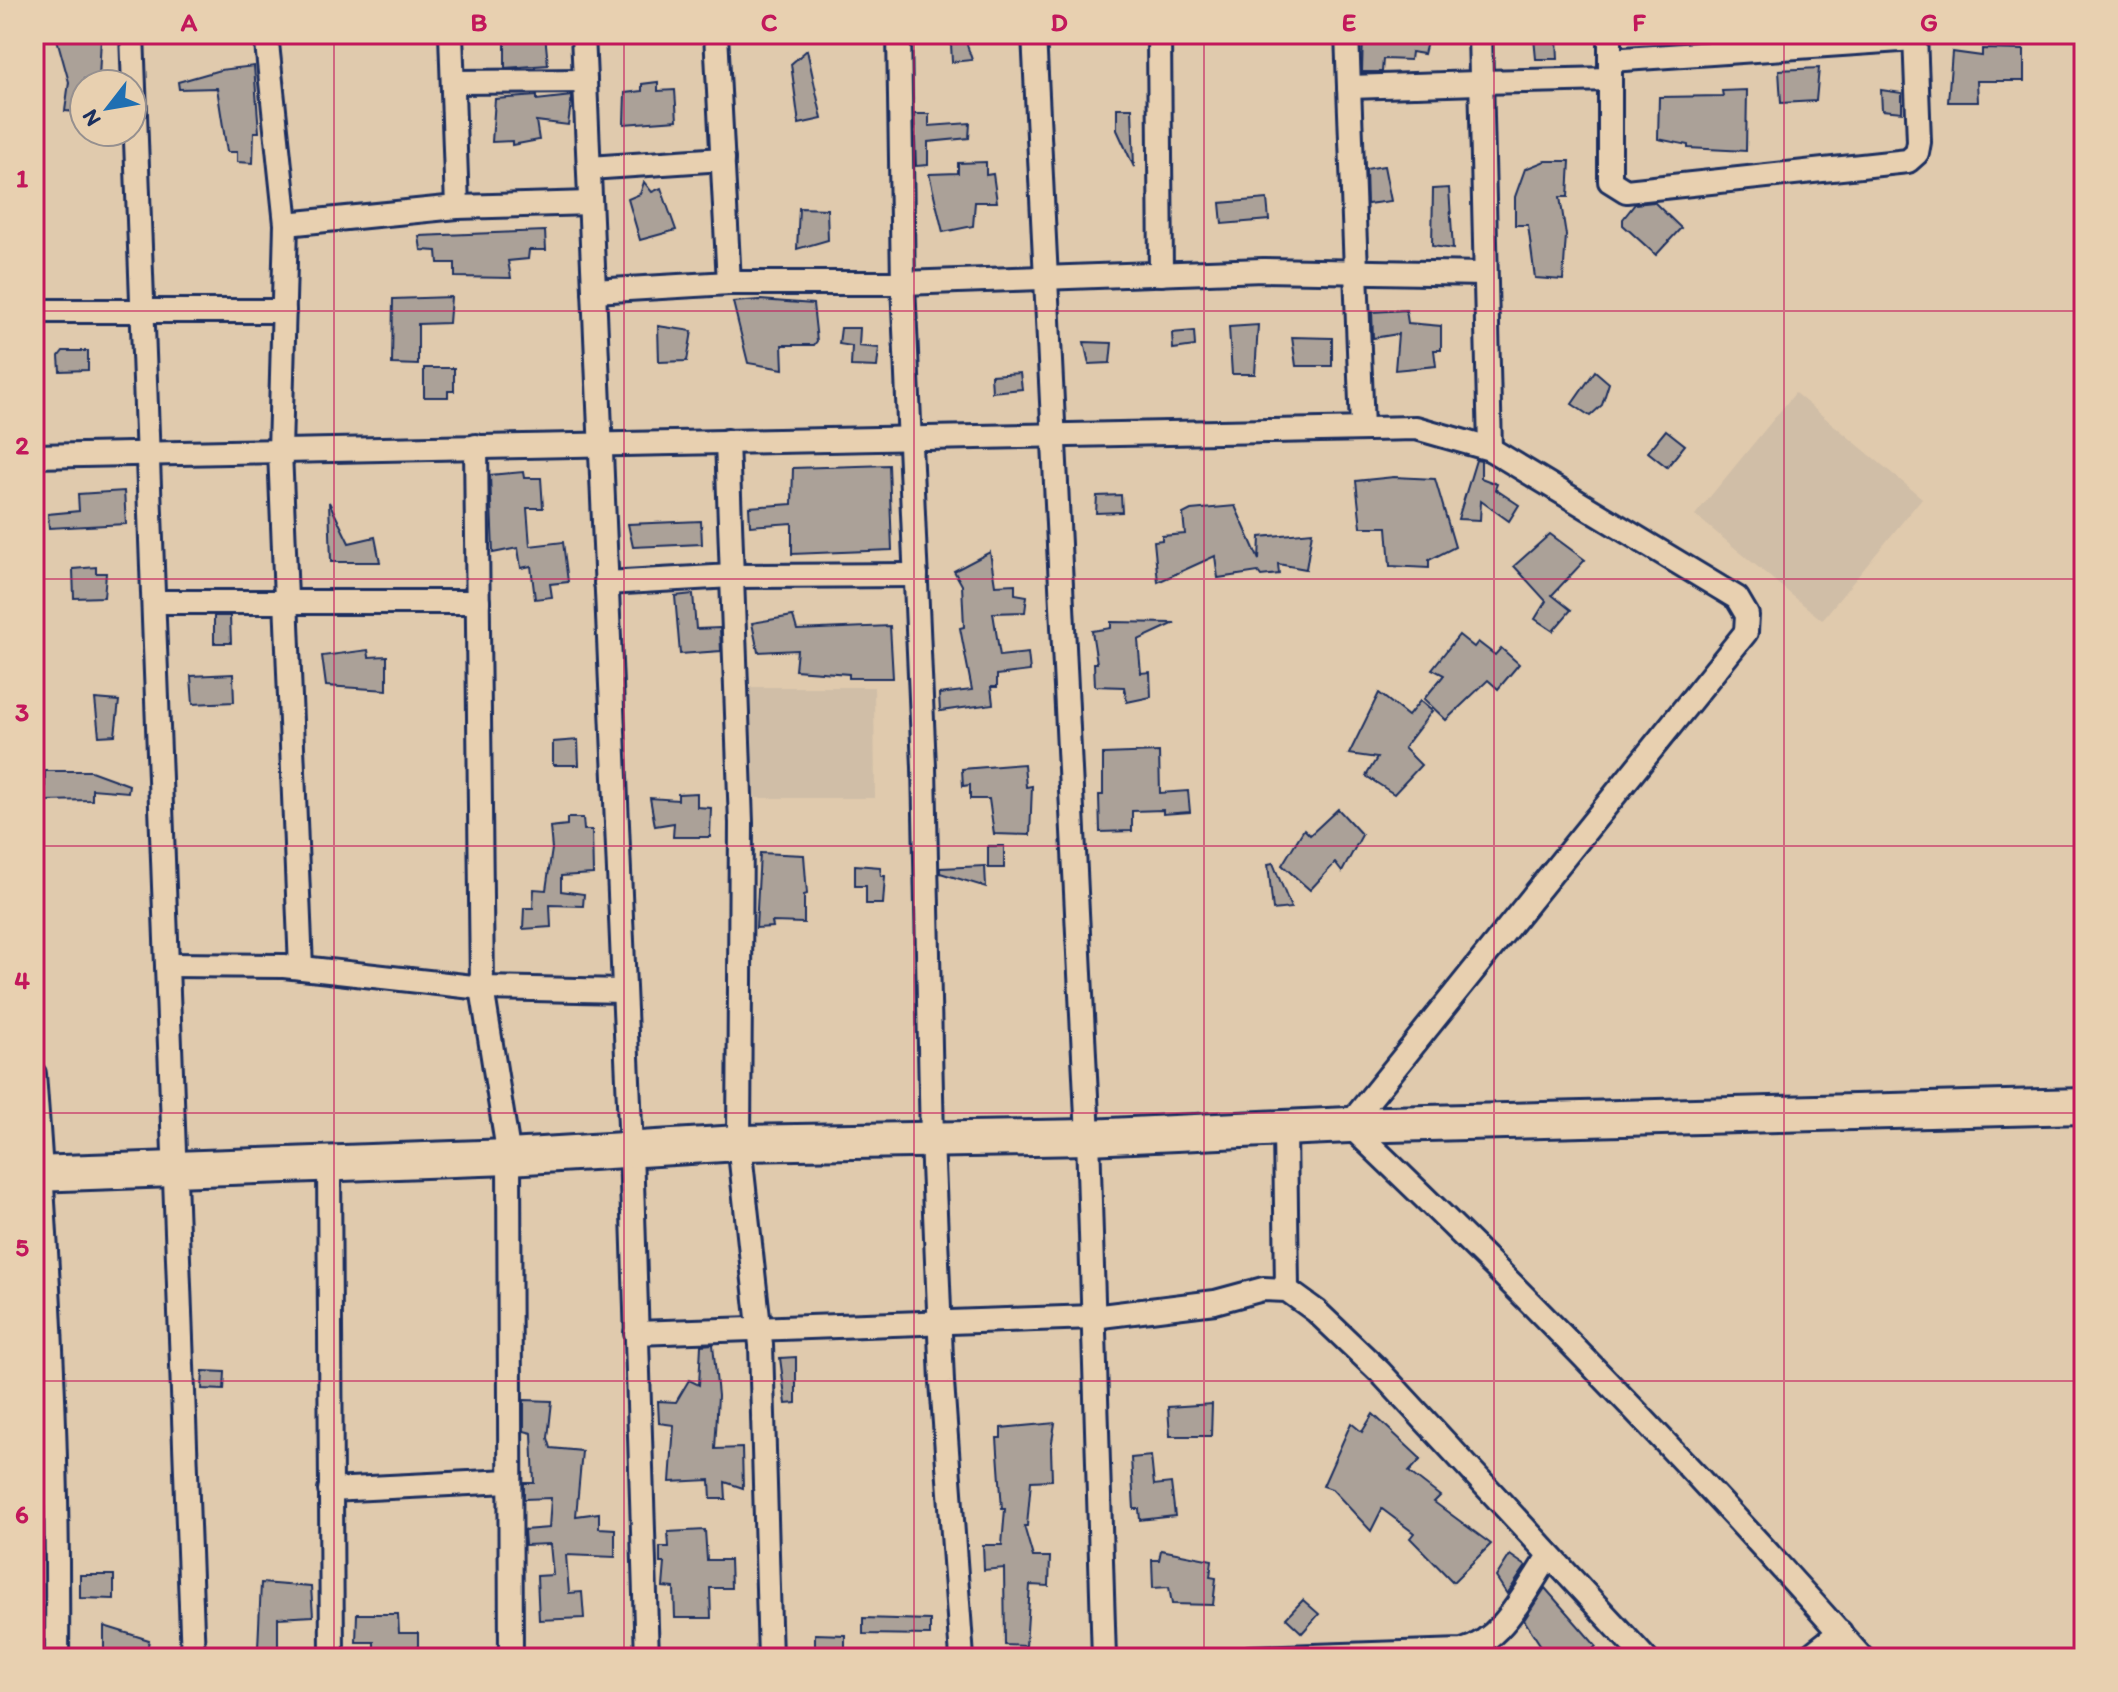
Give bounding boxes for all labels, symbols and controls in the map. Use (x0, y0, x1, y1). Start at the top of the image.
text: A (180, 6, 198, 38)
text: B (471, 6, 488, 38)
text: C (761, 6, 778, 38)
text: D (1050, 6, 1068, 38)
text: E (1342, 6, 1356, 38)
text: F (1632, 6, 1646, 38)
text: G (1920, 6, 1938, 38)
north arrow (68, 68, 148, 148)
text: N (76, 105, 107, 131)
text: 1 (16, 162, 28, 194)
text: 2 (15, 429, 29, 461)
text: 3 (15, 696, 29, 728)
text: 4 (14, 964, 30, 996)
text: 5 (15, 1231, 29, 1263)
text: 6 (15, 1498, 29, 1530)

